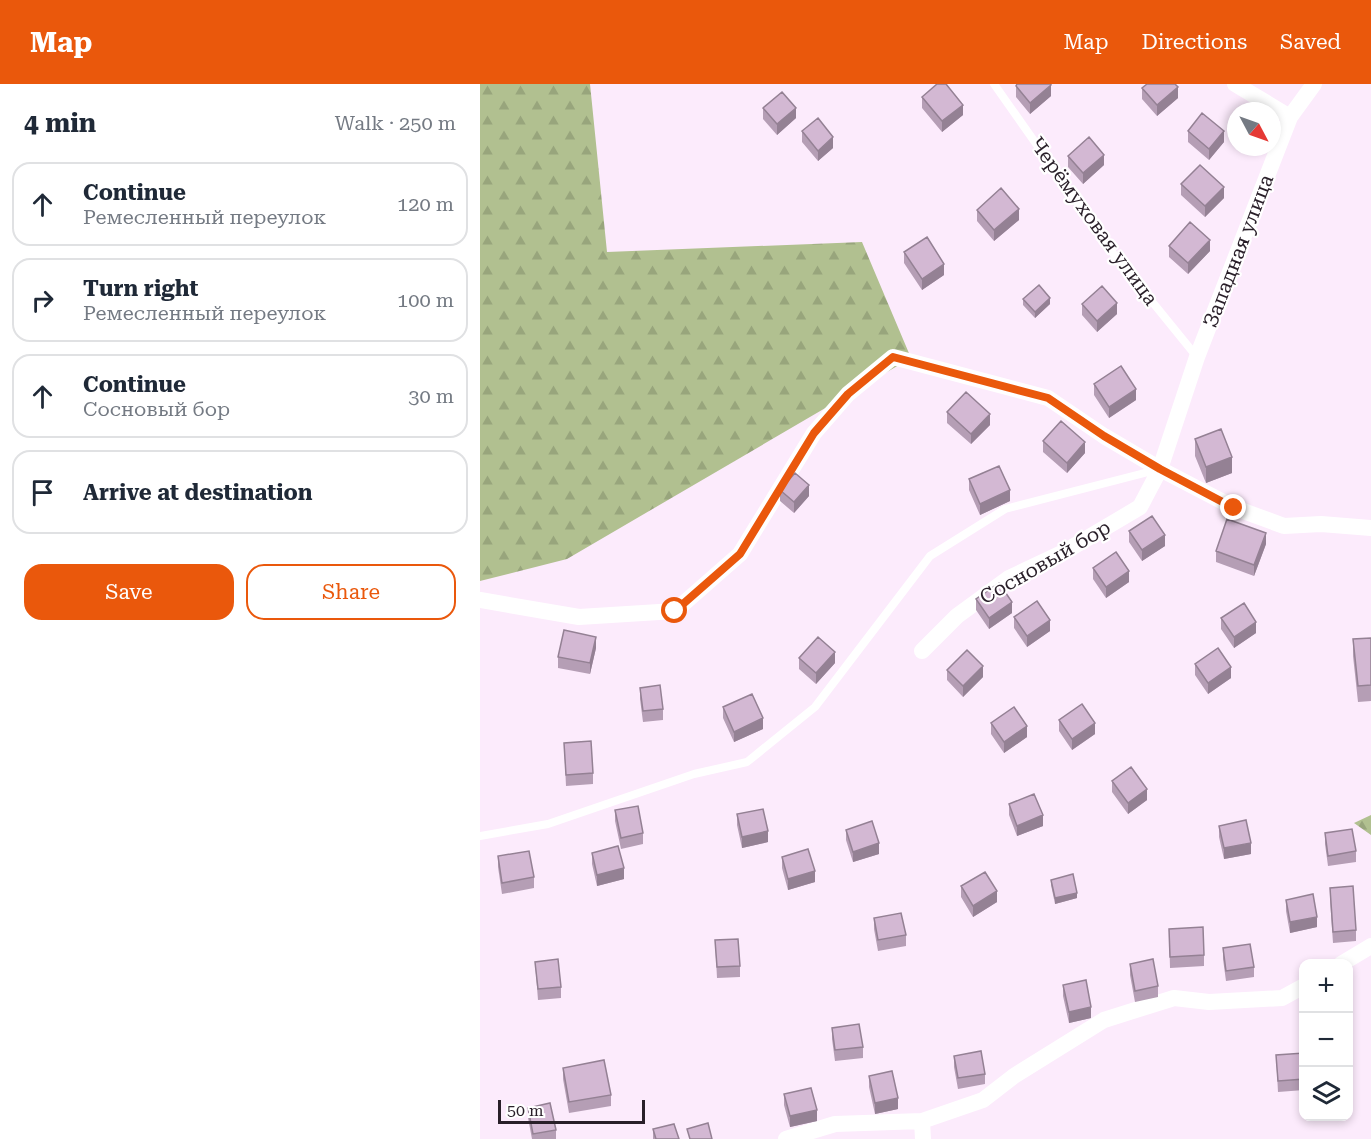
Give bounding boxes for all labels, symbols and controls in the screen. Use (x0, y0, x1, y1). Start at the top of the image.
text: Map (30, 26, 92, 59)
text: Map (1064, 30, 1108, 54)
text: Directions (1141, 30, 1247, 54)
text: Saved (1280, 30, 1341, 54)
north arrow (1227, 102, 1281, 156)
text: 4 min (24, 108, 96, 138)
text: Walk · 250 m (335, 111, 456, 135)
street label: Черёмуховая улица (1025, 132, 1163, 310)
street label: Западная улица (1198, 171, 1278, 331)
text: Continue (83, 180, 186, 205)
icon: ahead (26, 188, 59, 221)
text: 120 m (397, 192, 454, 216)
text: Ремесленный переулок (83, 205, 326, 229)
text: Turn right (83, 276, 198, 301)
icon: right (26, 284, 59, 317)
text: 100 m (397, 288, 454, 312)
text: Ремесленный переулок (83, 301, 326, 325)
text: Continue (83, 372, 186, 397)
icon: ahead (26, 380, 59, 413)
text: 30 m (408, 384, 454, 408)
text: Сосновый бор (83, 397, 230, 421)
icon: arrive (26, 476, 59, 509)
text: Arrive at destination (83, 480, 312, 505)
route end (1220, 494, 1246, 520)
street label: Сосновый бор (975, 515, 1115, 609)
button: Save (24, 564, 234, 620)
button: Share (246, 564, 456, 620)
route start (661, 597, 687, 623)
map controls (1299, 959, 1353, 1121)
button: + (1299, 959, 1353, 1013)
button: − (1299, 1013, 1353, 1067)
button: layers (1299, 1067, 1353, 1121)
scale bar (498, 1097, 645, 1124)
text: 50 m (507, 1101, 544, 1120)

